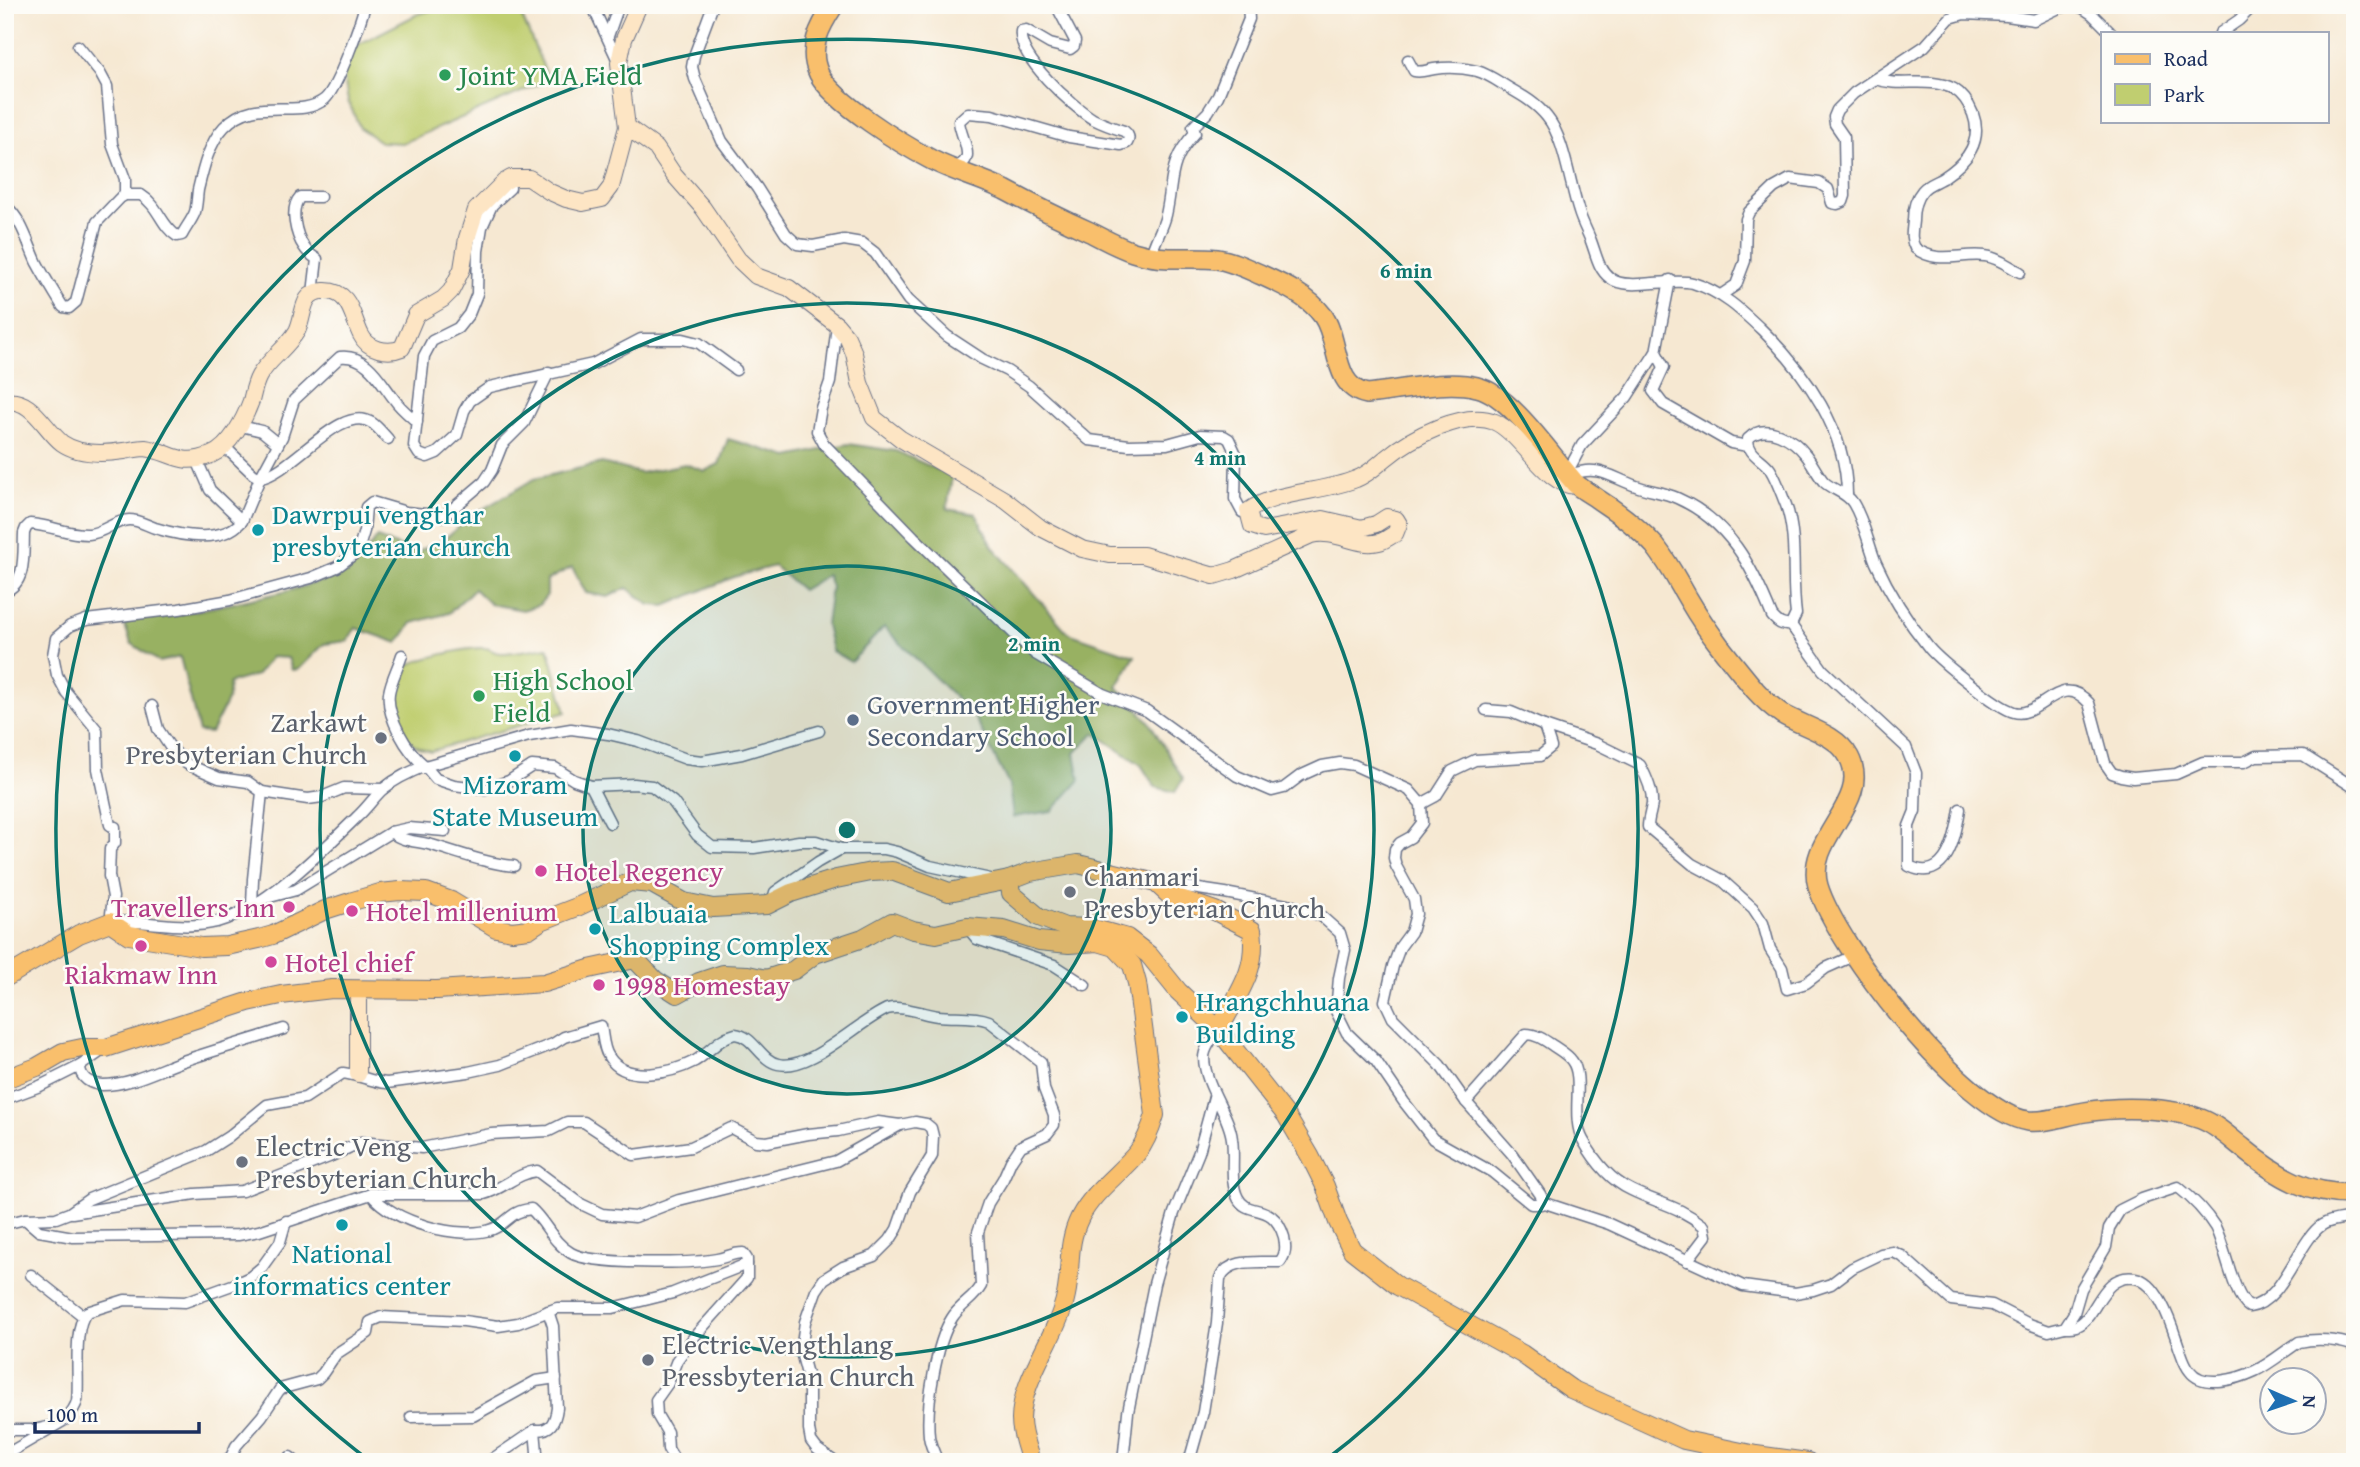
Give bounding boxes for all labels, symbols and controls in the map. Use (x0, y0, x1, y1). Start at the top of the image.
legend (2101, 32, 2328, 122)
text: Road (2164, 43, 2209, 74)
place label: Joint YMA Field (456, 54, 642, 95)
marker: Joint YMA Field (437, 67, 453, 83)
text: Park (2164, 79, 2205, 110)
text: 6 min (1380, 255, 1433, 286)
text: 4 min (1194, 442, 1247, 473)
place label: Dawrpui vengthar presbyterian church (272, 493, 510, 566)
marker: Dawrpui vengthar presbyterian church (250, 522, 266, 538)
text: 2 min (1008, 628, 1061, 659)
place label: High School Field (493, 659, 633, 732)
place label: Government Higher Secondary School (867, 683, 1100, 756)
marker: High School Field (471, 688, 487, 704)
place label: Zarkawt Presbyterian Church (126, 701, 367, 774)
marker: Government Higher Secondary School (845, 712, 861, 728)
marker: Zarkawt Presbyterian Church (373, 730, 389, 746)
marker: Mizoram State Museum (507, 748, 523, 764)
place label: Mizoram State Museum (432, 763, 598, 836)
centre of rings (835, 818, 859, 842)
place label: Hotel Regency (555, 850, 723, 891)
place label: Chanmari Presbyterian Church (1084, 855, 1326, 928)
marker: Hotel Regency (533, 863, 549, 879)
marker: Chanmari Presbyterian Church (1062, 884, 1078, 900)
place label: Travellers Inn (111, 886, 275, 927)
place label: Hotel millenium (366, 890, 557, 931)
place label: Lalbuaia Shopping Complex (609, 892, 830, 965)
marker: Travellers Inn (281, 899, 297, 915)
marker: Hotel millenium (344, 903, 360, 919)
marker: Lalbuaia Shopping Complex (587, 921, 603, 937)
marker: Riakmaw Inn (133, 938, 149, 954)
place label: Hotel chief (285, 941, 416, 982)
place label: Riakmaw Inn (64, 953, 218, 994)
marker: Hotel chief (263, 954, 279, 970)
place label: 1998 Homestay (613, 964, 790, 1005)
marker: 1998 Homestay (591, 977, 607, 993)
place label: Hrangchhuana Building (1196, 980, 1370, 1053)
marker: Hrangchhuana Building (1174, 1009, 1190, 1025)
place label: Electric Veng Presbyterian Church (256, 1125, 498, 1198)
marker: Electric Veng Presbyterian Church (234, 1154, 250, 1170)
marker: National informatics center (334, 1217, 350, 1233)
place label: National informatics center (233, 1232, 451, 1305)
place label: Electric Vengthlang Pressbyterian Church (662, 1323, 915, 1396)
marker: Electric Vengthlang Pressbyterian Church (640, 1352, 656, 1368)
north arrow (2258, 1366, 2328, 1436)
scale bar (35, 1390, 200, 1434)
text: N (2296, 1395, 2324, 1409)
text: 100 m (46, 1399, 98, 1430)

